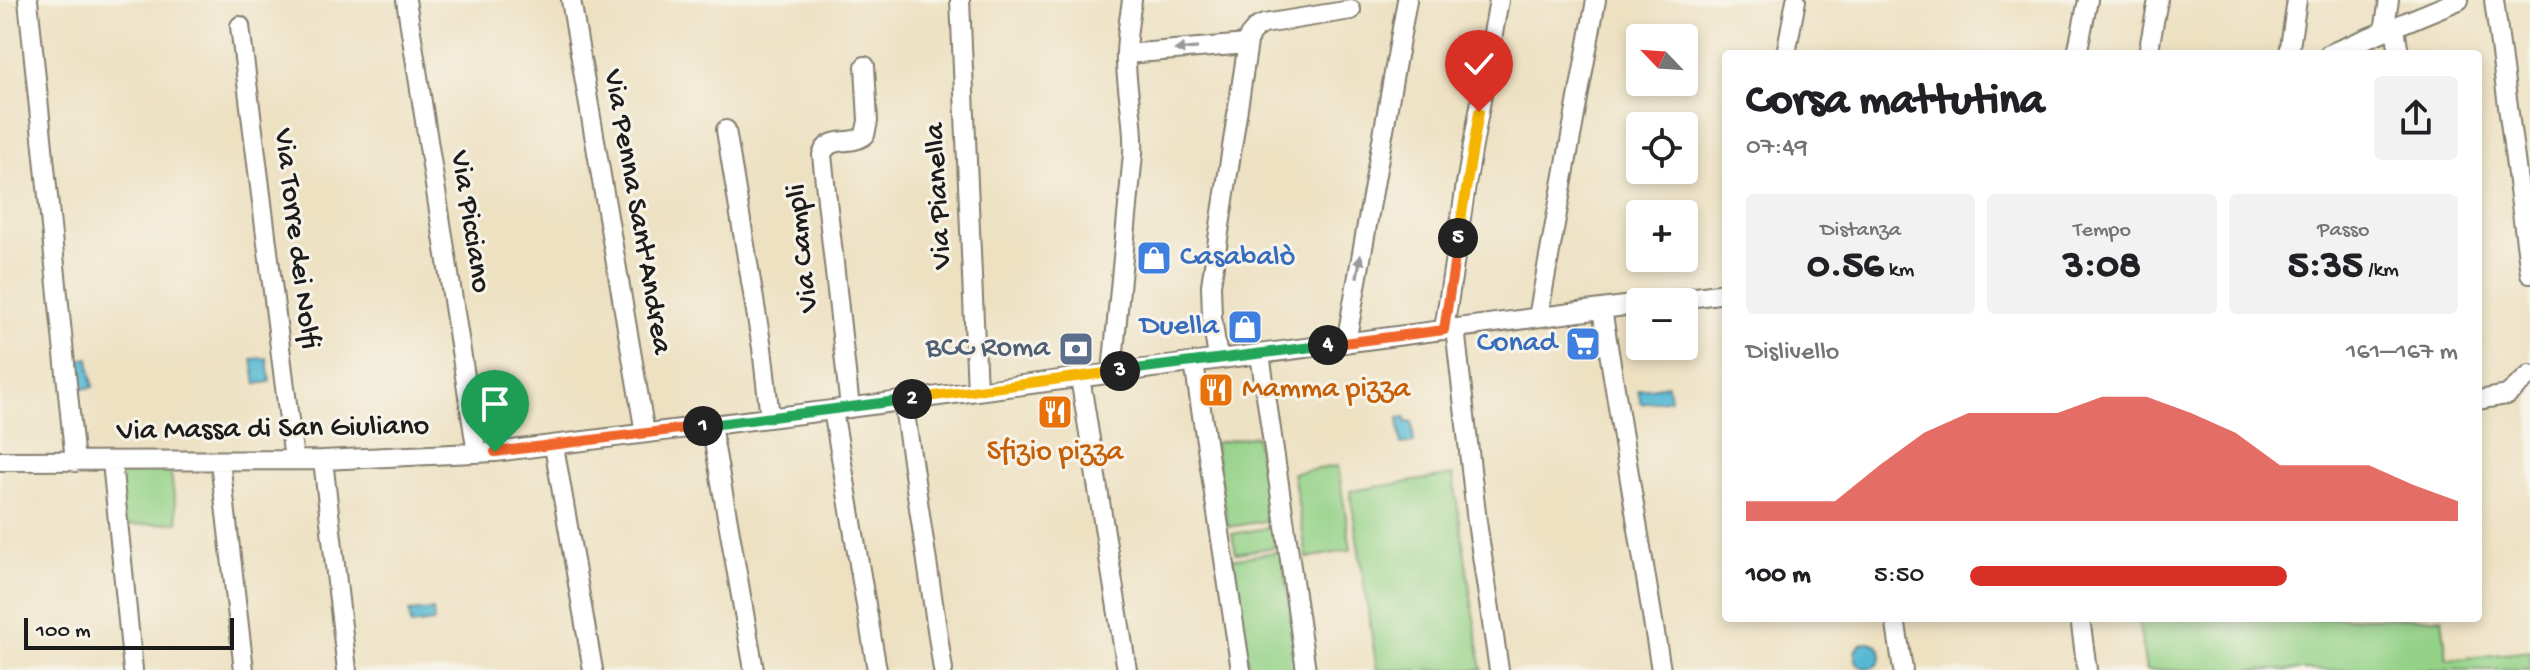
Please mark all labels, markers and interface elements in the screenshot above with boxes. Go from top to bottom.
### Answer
north arrow [1626,24,1698,96]
map controls [1626,24,1698,360]
pin [1445,30,1513,112]
icon: check [1457,42,1501,86]
one-way arrow [1173,43,1198,56]
street label: Via Penna Sant'Andrea [594,66,678,358]
button: share [2374,76,2458,160]
text: Corsa mattutina [1746,77,2044,129]
button: locate [1626,112,1698,184]
street label: Via Pianella [919,121,961,271]
street label: Via Torre dei Nolfi [264,126,326,351]
text: 07:49 [1746,133,1808,164]
street label: Via Picciano [440,147,498,296]
street label: Via Campli [780,182,828,315]
button: + [1626,200,1698,272]
pin: 5 [1438,218,1478,258]
text: Distanza [1820,218,1901,244]
text: Tempo [2073,218,2131,244]
text: Passo [2317,218,2369,244]
text: 5 [1452,225,1464,251]
shop icon: Casabalò [1135,239,1173,277]
place label: Casabalò [1180,241,1295,276]
text: 0.56 [1807,244,1884,291]
text: 3:08 [2063,244,2141,291]
text: 5:35 [2288,244,2363,291]
one-way arrow [1354,253,1366,278]
text: km [1884,258,1914,284]
text: /km [2363,258,2399,284]
button: − [1626,288,1698,360]
shop icon: Duella [1226,308,1264,346]
place label: Duella [1138,310,1220,345]
pin: 4 [1308,325,1348,365]
supermarket icon: Conad [1564,325,1602,363]
place label: Conad [1477,327,1559,362]
bank icon: BCC Roma [1057,330,1095,368]
place label: BCC Roma [925,332,1051,367]
text: 4 [1323,332,1333,358]
text: Dislivello [1746,338,1839,369]
text: 161–167 m [2346,338,2458,369]
pin: 3 [1100,351,1140,391]
text: 3 [1114,358,1126,384]
pin [461,370,529,452]
restaurant icon: Mamma pizza [1197,371,1235,409]
place label: Mamma pizza [1242,373,1412,408]
pin: 2 [892,379,932,419]
icon: arrive [473,382,517,426]
text: 2 [907,386,917,412]
restaurant icon: Sfizio pizza [1036,393,1074,431]
pin: 1 [683,406,723,446]
street label: Via Massa di San Giuliano [115,410,430,450]
text: 1 [699,413,707,439]
place label: Sfizio pizza [987,436,1125,471]
text: 100 m [1746,561,1811,592]
text: 5:50 [1874,561,1924,592]
scale bar [24,614,234,650]
text: 100 m [36,619,91,645]

